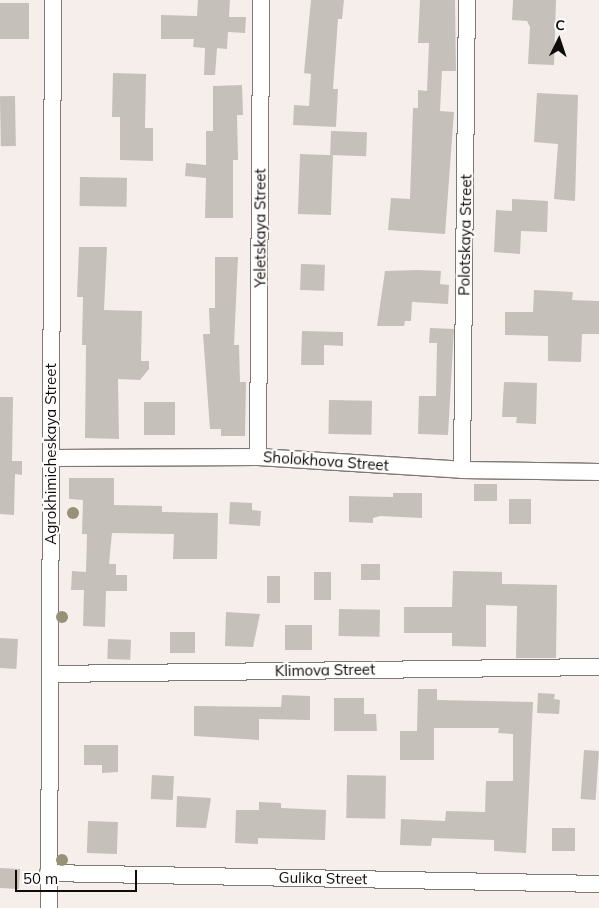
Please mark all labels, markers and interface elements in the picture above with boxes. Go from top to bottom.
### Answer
north arrow [534,15,584,65]
text: С [555,16,565,34]
street label: Yeletskaya Street [251,168,269,288]
street label: Polotskaya Street [455,174,475,296]
street label: Agrokhimicheskaya Street [42,363,60,545]
street label: Sholokhova Street [263,448,389,474]
street label: Klimova Street [275,660,375,680]
scale bar [18,860,140,892]
street label: Gulika Street [278,868,368,888]
text: 50 m [23,869,58,888]

